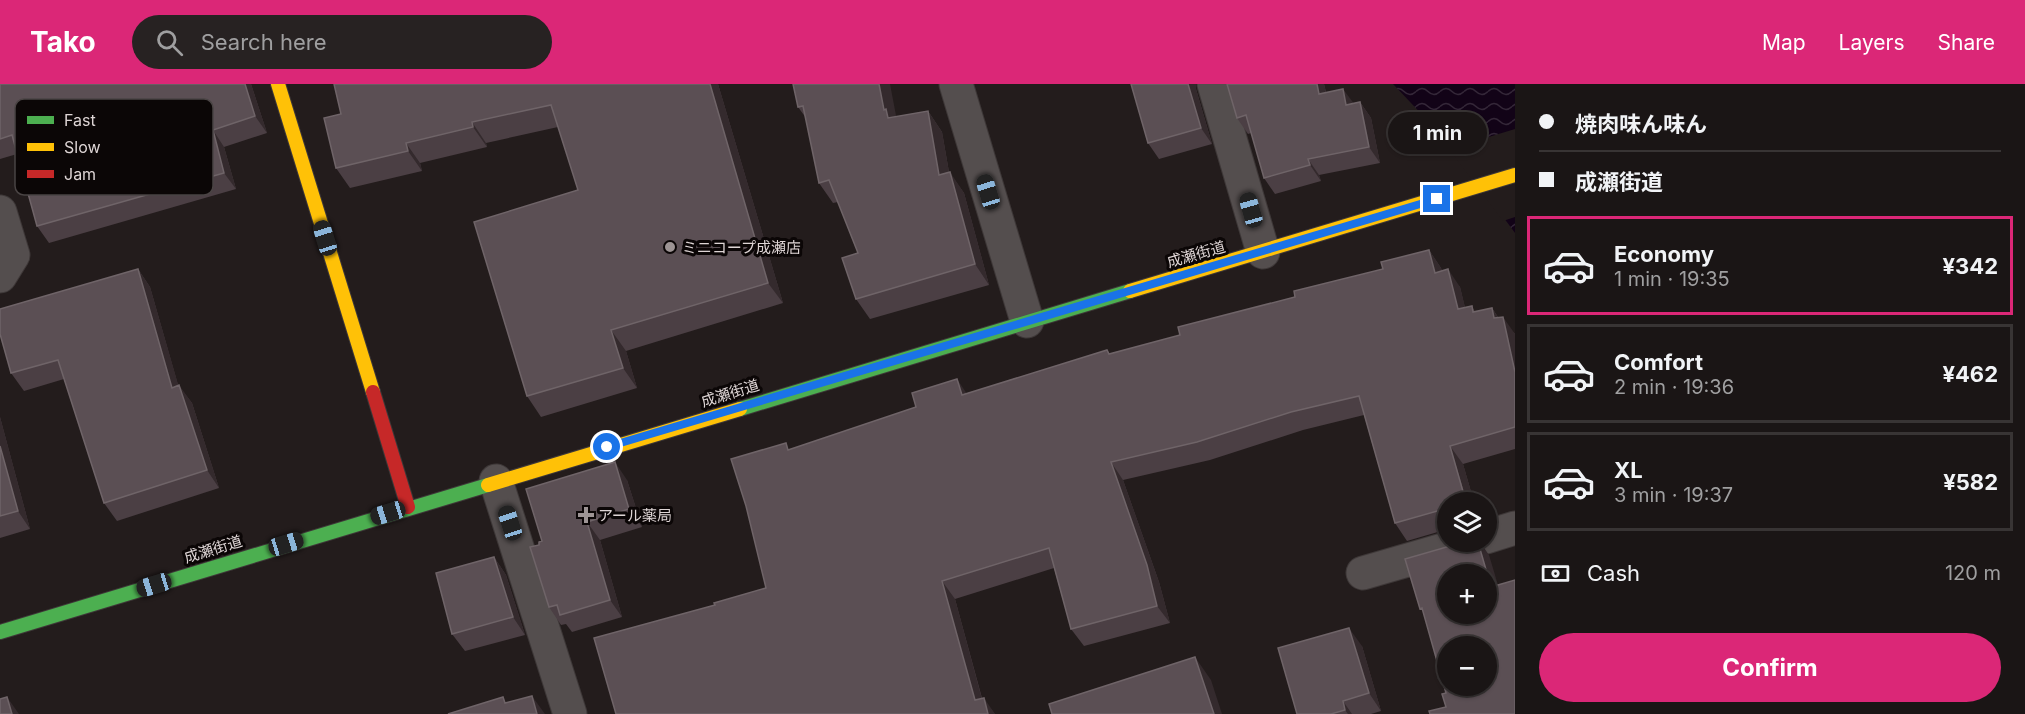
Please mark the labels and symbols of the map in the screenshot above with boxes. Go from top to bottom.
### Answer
legend [15,99,213,195]
text: Fast [64,110,96,130]
callout: 1 min [1388,112,1486,154]
text: Slow [64,137,101,157]
text: Jam [64,164,96,184]
car [974,172,1002,212]
route end [1423,185,1450,212]
car [1237,190,1265,230]
car [311,218,339,258]
street label: 成瀬街道 [1165,237,1227,271]
place label: ミニコープ成瀬店 [682,238,801,257]
marker: ミニコープ成瀬店 [663,240,677,254]
street label: 成瀬街道 [699,375,761,411]
route start [593,433,620,460]
car [368,499,408,527]
car [496,503,524,543]
place label: アール薬局 [598,506,672,525]
marker: アール薬局 [579,508,593,522]
car [266,530,306,558]
street label: 成瀬街道 [182,531,244,567]
car [134,571,174,599]

